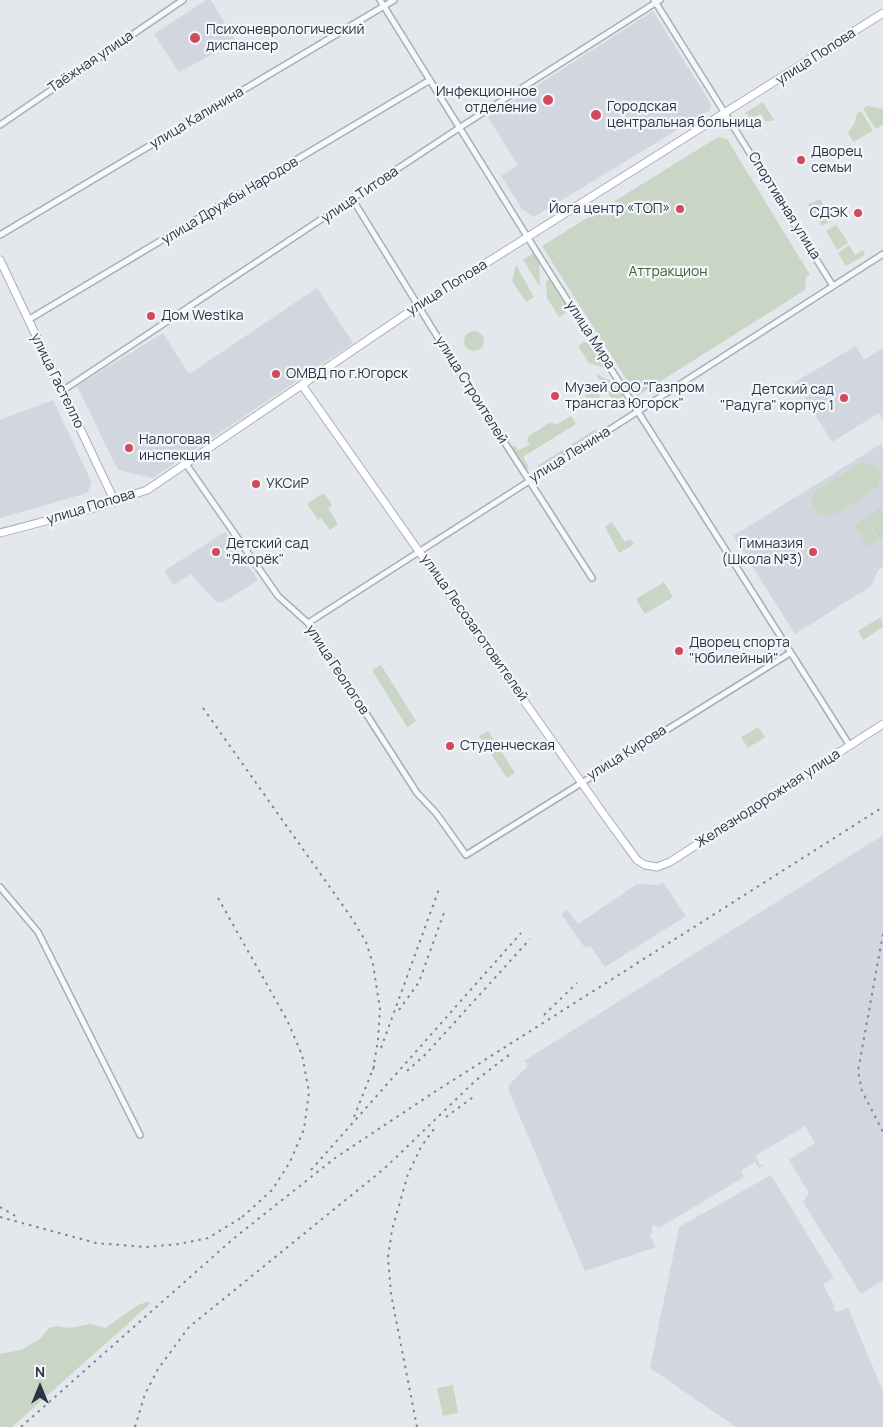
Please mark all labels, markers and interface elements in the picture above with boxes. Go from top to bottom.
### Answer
place label: Психоневрологический диспансер [206,22,365,54]
street label: улица Попова [773,25,859,89]
street label: Таёжная улица [45,27,137,97]
marker: Психоневрологический диспансер [188,31,202,45]
street label: улица Калинина [147,83,247,153]
place label: Инфекционное отделение [436,84,537,116]
marker: Инфекционное отделение [541,93,555,107]
place label: Городская центральная больница [607,99,762,132]
marker: Городская центральная больница [589,108,603,122]
place label: Дворец семьи [811,144,862,176]
street label: Спортивная улица [744,149,824,263]
street label: улица Дружбы Народов [159,154,301,248]
marker: Дворец семьи [795,154,807,166]
street label: улица Титова [318,163,402,227]
place label: Йога центр «ТОП» [549,201,670,217]
marker: Йога центр «ТОП» [674,203,686,215]
place label: СДЭК [810,205,848,221]
marker: СДЭК [852,207,864,219]
street label: улица Попова [404,257,490,319]
park label: Аттракцион [628,264,708,280]
street label: улица Мира [562,298,618,372]
place label: Дом Westika [161,308,243,324]
marker: Дом Westika [145,310,157,322]
street label: улица Гастелло [27,331,87,431]
street label: улица Строителей [431,333,511,447]
place label: ОМВД по г.Югорск [286,366,408,382]
marker: ОМВД по г.Югорск [270,368,282,380]
place label: Музей ООО "Газпром трансгаз Югорск" [565,380,704,412]
place label: Детский сад "Радуга" корпус 1 [720,382,834,414]
marker: Музей ООО "Газпром трансгаз Югорск" [549,390,561,402]
marker: Детский сад "Радуга" корпус 1 [838,392,850,404]
street label: улица Ленина [526,423,614,487]
place label: Налоговая инспекция [139,432,210,464]
marker: Налоговая инспекция [123,442,135,454]
place label: УКСиР [266,476,309,492]
marker: УКСиР [250,478,262,490]
street label: улица Попова [45,486,137,528]
place label: Детский сад "Якорёк" [226,536,309,568]
place label: Гимназия (Школа №3) [721,536,803,568]
marker: Детский сад "Якорёк" [210,546,222,558]
marker: Гимназия (Школа №3) [807,546,819,558]
street label: улица Лесозаготовителей [417,551,531,705]
street label: улица Геологов [302,622,372,718]
place label: Дворец спорта "Юбилейный" [689,635,790,668]
marker: Дворец спорта "Юбилейный" [673,645,685,657]
street label: улица Кирова [584,722,670,784]
place label: Студенческая [460,738,555,754]
marker: Студенческая [444,740,456,752]
street label: Железнодорожная улица [693,746,843,852]
north arrow [15,1362,65,1412]
text: N [35,1362,45,1381]

